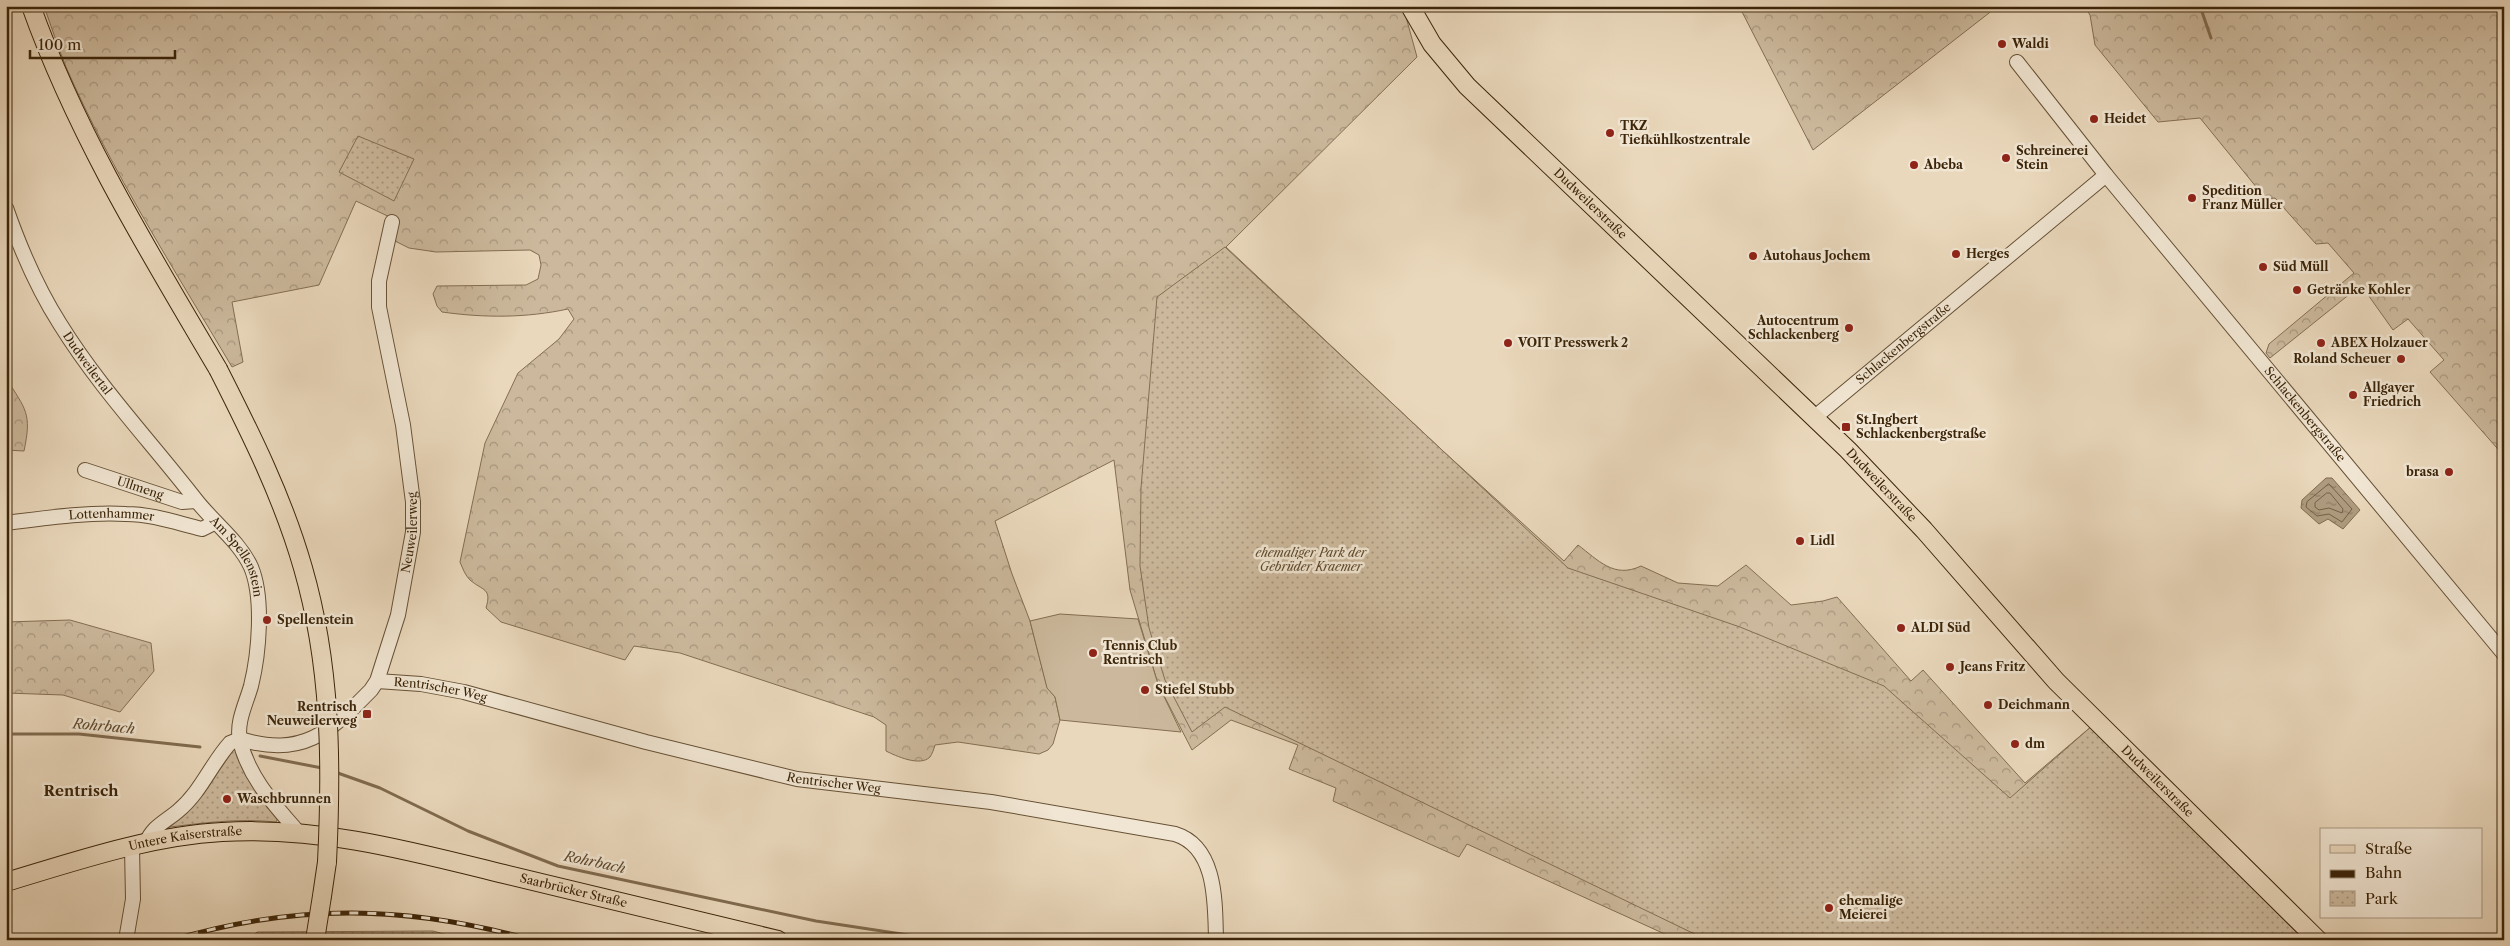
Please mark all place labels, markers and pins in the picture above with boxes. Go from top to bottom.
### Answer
place label: Waldi [2011,36,2049,51]
marker: Waldi [1996,38,2008,50]
place label: Heidet [2104,111,2146,126]
marker: Heidet [2088,113,2100,125]
place label: TKZ Tiefkühlkostzentrale [1620,118,1750,147]
marker: TKZ Tiefkühlkostzentrale [1604,127,1616,139]
place label: Schreinerei Stein [2016,143,2089,172]
marker: Schreinerei Stein [2000,152,2012,164]
place label: Abeba [1923,157,1964,172]
marker: Abeba [1908,159,1920,171]
place label: Spedition Franz Müller [2202,183,2283,212]
marker: Spedition Franz Müller [2186,192,2198,204]
place label: Herges [1966,246,2010,261]
place label: Autohaus Jochem [1762,248,1870,263]
marker: Herges [1950,248,1962,260]
marker: Autohaus Jochem [1747,250,1759,262]
place label: Süd Müll [2273,259,2329,274]
marker: Süd Müll [2257,261,2269,273]
place label: Getränke Kohler [2307,282,2410,297]
marker: Getränke Kohler [2291,284,2303,296]
place label: Autocentrum Schlackenberg [1748,313,1840,342]
marker: Autocentrum Schlackenberg [1843,322,1855,334]
place label: VOIT Presswerk 2 [1517,335,1628,350]
place label: ABEX Holzauer [2330,335,2428,350]
marker: VOIT Presswerk 2 [1502,337,1514,349]
marker: ABEX Holzauer [2315,337,2327,349]
place label: Roland Scheuer [2293,351,2391,366]
marker: Roland Scheuer [2395,353,2407,365]
place label: Allgayer Friedrich [2362,380,2422,409]
marker: Allgayer Friedrich [2347,389,2359,401]
place label: St.Ingbert Schlackenbergstraße [1856,412,1986,441]
marker: St.Ingbert Schlackenbergstraße [1840,421,1852,433]
place label: brasa [2405,464,2440,479]
marker: brasa [2443,466,2455,478]
place label: Lidl [1810,533,1835,548]
marker: Lidl [1794,535,1806,547]
place label: Spellenstein [277,612,354,627]
marker: Spellenstein [261,614,273,626]
place label: ALDI Süd [1910,620,1971,635]
marker: ALDI Süd [1895,622,1907,634]
place label: Tennis Club Rentrisch [1103,638,1177,667]
marker: Tennis Club Rentrisch [1087,647,1099,659]
place label: Jeans Fritz [1958,659,2026,674]
marker: Jeans Fritz [1944,661,1956,673]
place label: Stiefel Stubb [1155,682,1234,697]
marker: Stiefel Stubb [1139,684,1151,696]
place label: Deichmann [1998,697,2071,712]
place label: Rentrisch Neuweilerweg [267,699,358,728]
marker: Deichmann [1982,699,1994,711]
marker: Rentrisch Neuweilerweg [361,708,373,720]
place label: dm [2025,736,2045,751]
marker: dm [2009,738,2021,750]
place label: Waschbrunnen [236,791,332,806]
marker: Waschbrunnen [221,793,233,805]
place label: ehemalige Meierei [1839,893,1903,922]
marker: ehemalige Meierei [1823,902,1835,914]

